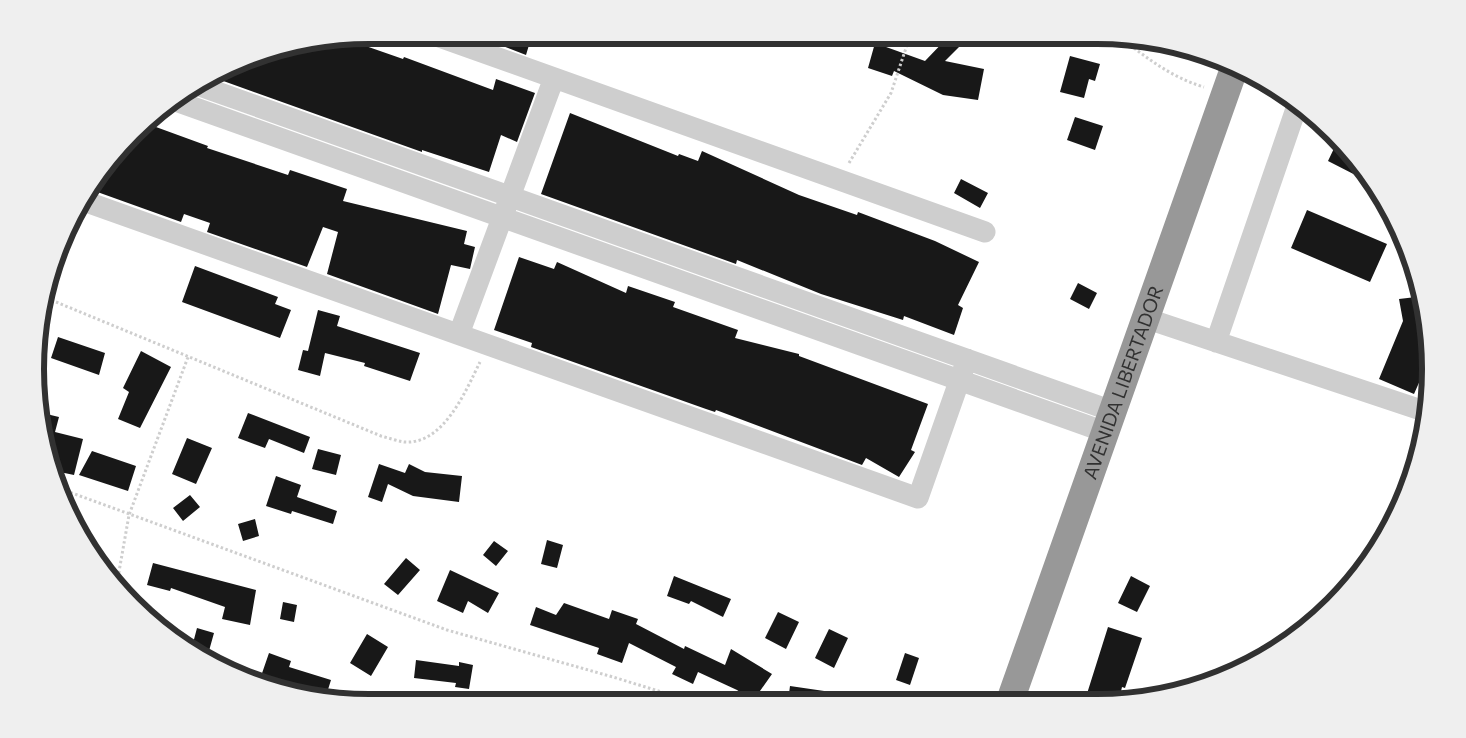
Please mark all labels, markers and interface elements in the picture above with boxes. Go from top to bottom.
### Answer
street label: AVENIDA LIBERTADOR [1078,282,1167,482]

